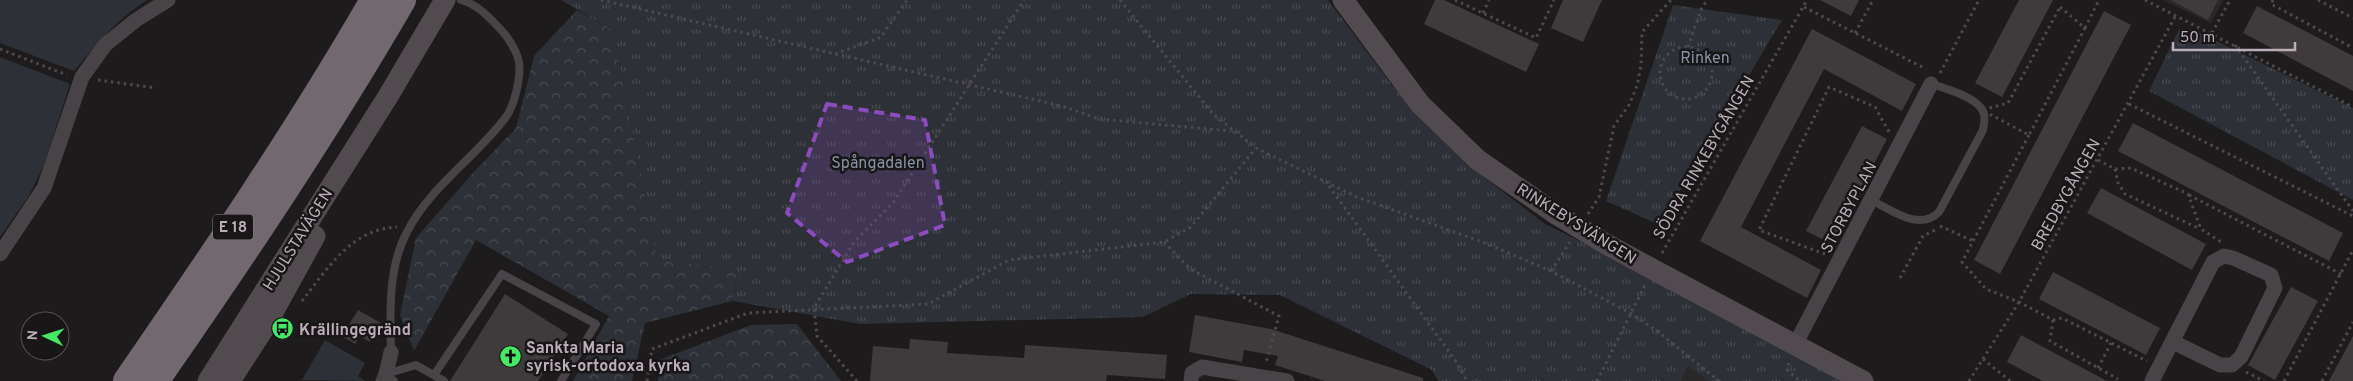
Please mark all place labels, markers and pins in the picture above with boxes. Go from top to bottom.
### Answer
bus stop icon: Krällingegränd [271,317,295,341]
place label: Krällingegränd [299,321,411,341]
place label: Sankta Maria syrisk-ortodoxa kyrka [526,339,690,377]
church icon: Sankta Maria syrisk-ortodoxa kyrka [498,344,522,368]

